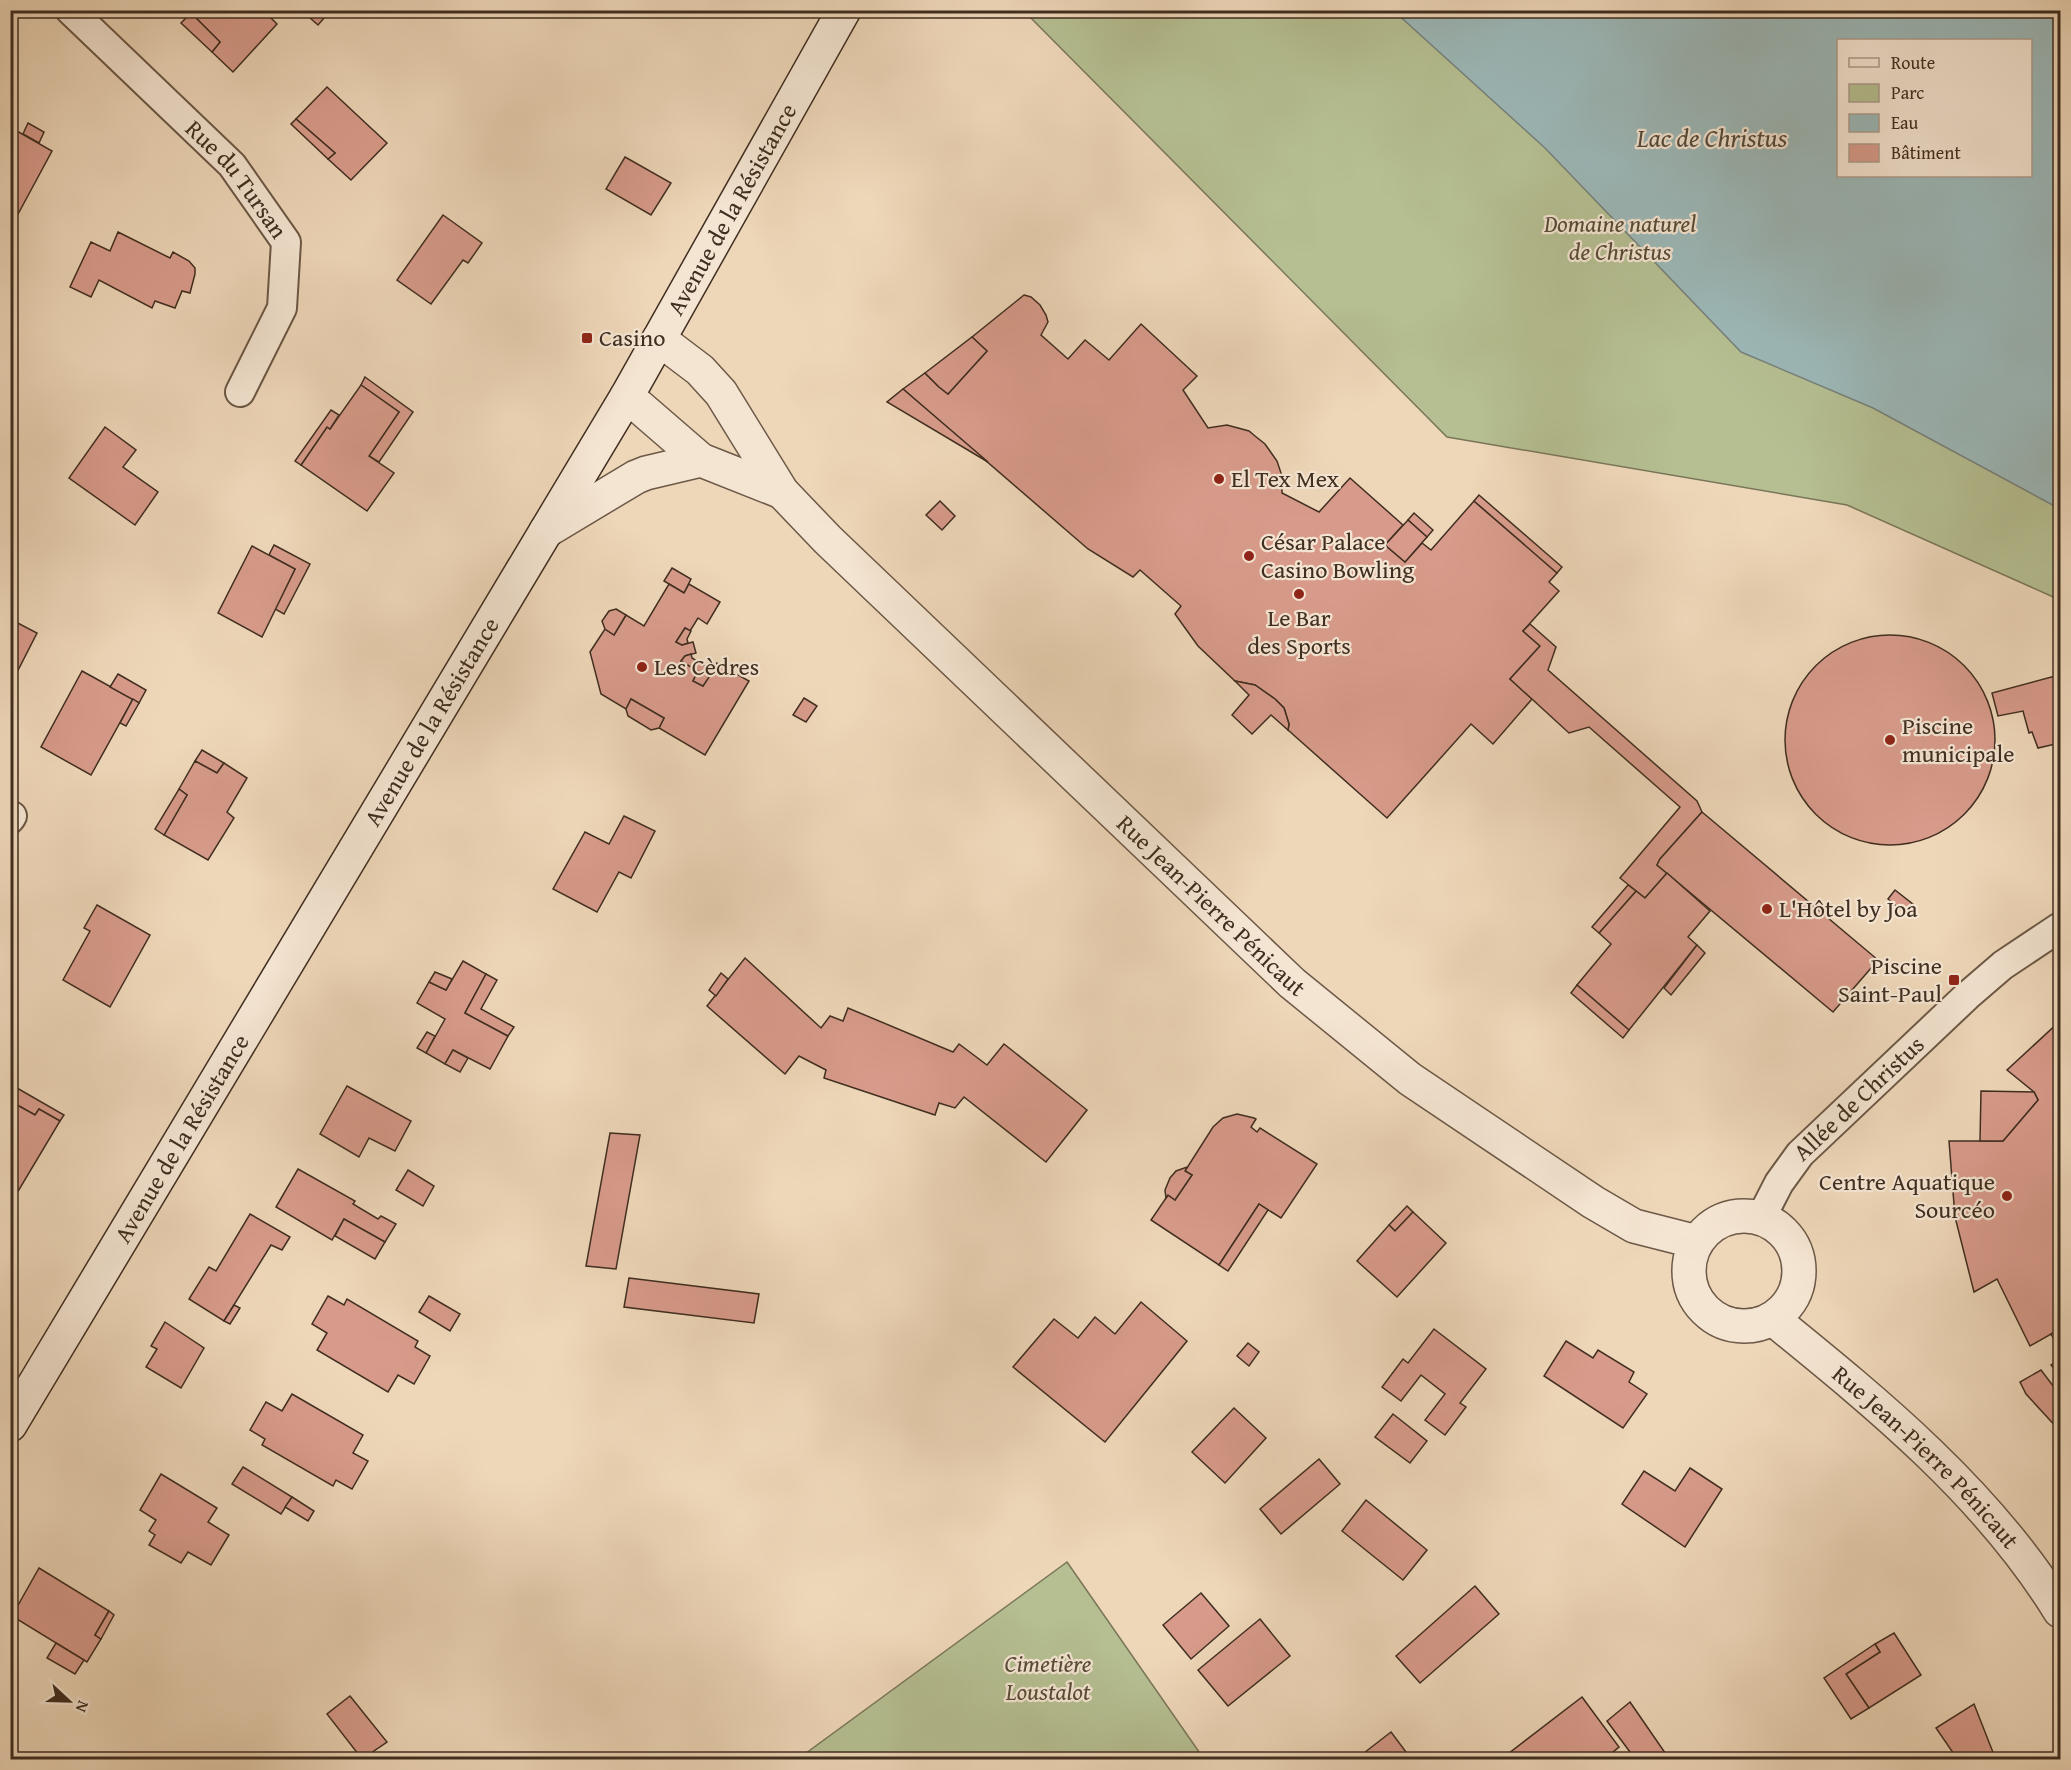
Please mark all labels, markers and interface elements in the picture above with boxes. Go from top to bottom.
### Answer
legend [1837,39,2032,177]
text: Route [1891,49,1935,76]
text: Parc [1891,79,1924,106]
street label: Avenue de la Résistance [658,97,805,321]
text: Eau [1891,109,1919,136]
street label: Rue du Tursan [178,111,297,246]
water label: Lac de Christus [1636,118,1788,157]
text: Bâtiment [1891,139,1961,166]
park label: Domaine naturel de Christus [1543,206,1696,269]
place label: Casino [599,320,665,355]
marker: Casino [580,331,594,345]
place label: El Tex Mex [1231,461,1340,496]
marker: El Tex Mex [1212,472,1226,486]
place label: César Palace Casino Bowling [1261,524,1414,587]
marker: César Palace Casino Bowling [1242,549,1256,563]
marker: Le Bar des Sports [1292,587,1306,601]
place label: Le Bar des Sports [1247,600,1351,663]
street label: Avenue de la Résistance [355,610,507,833]
place label: Les Cèdres [654,649,759,684]
marker: Les Cèdres [635,660,649,674]
place label: Piscine municipale [1902,708,2014,771]
marker: Piscine municipale [1883,733,1897,747]
street label: Rue Jean-Pierre Pénicaut [1109,806,1314,1005]
place label: L'Hôtel by Joa [1779,891,1918,926]
marker: L'Hôtel by Joa [1760,902,1774,916]
place label: Piscine Saint-Paul [1838,948,1942,1011]
marker: Piscine Saint-Paul [1947,973,1961,987]
street label: Avenue de la Résistance [105,1027,258,1249]
street label: Allée de Christus [1785,1027,1932,1169]
place label: Centre Aquatique Sourcéo [1819,1164,1995,1227]
marker: Centre Aquatique Sourcéo [2000,1189,2014,1203]
street label: Rue Jean-Pierre Pénicaut [1825,1356,2028,1556]
park label: Cimetière Loustalot [1005,1646,1092,1709]
north arrow [39,1671,99,1731]
text: N [70,1697,96,1716]

